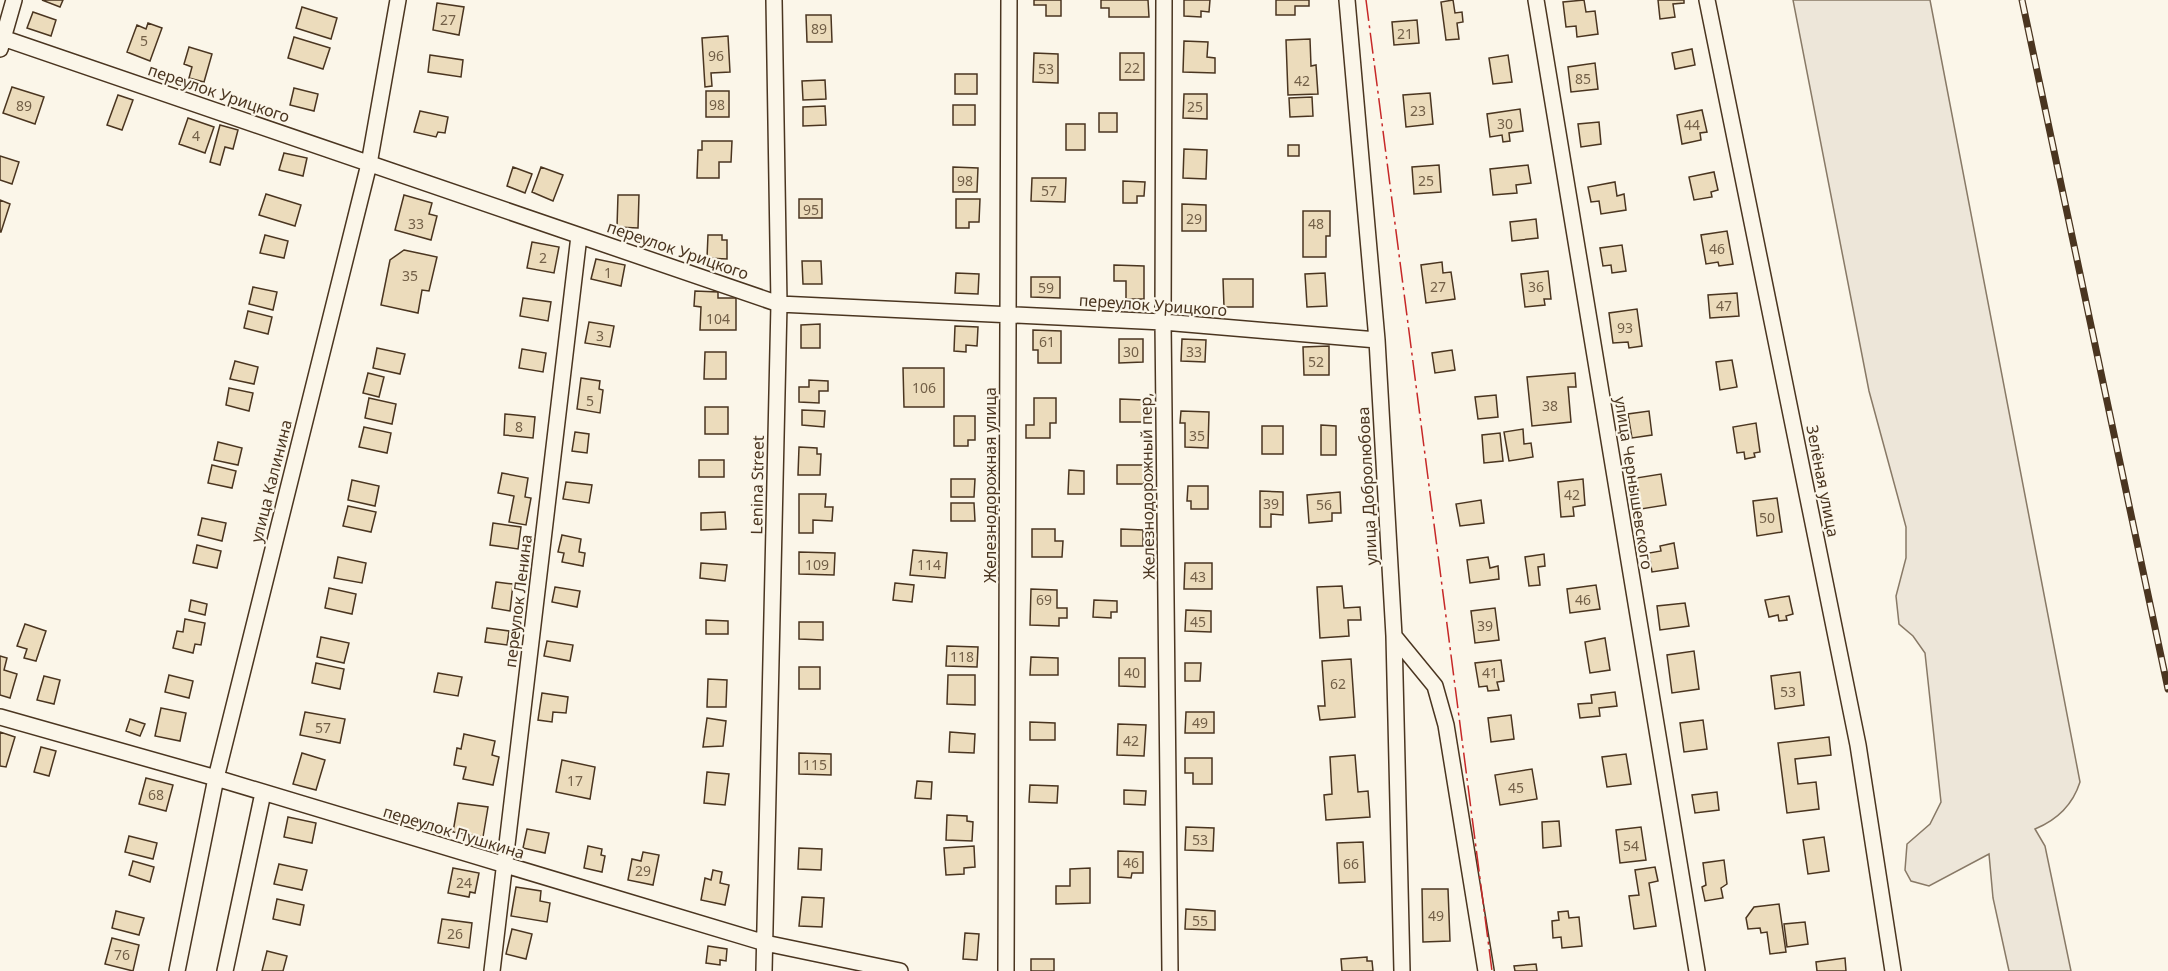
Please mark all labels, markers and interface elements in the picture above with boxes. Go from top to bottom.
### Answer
house number: 27 [440,10,456,29]
house number: 89 [811,19,827,38]
house number: 21 [1397,24,1413,43]
house number: 5 [140,31,148,50]
house number: 96 [708,46,724,65]
street label: переулок Урицкого [145,58,293,128]
house number: 22 [1124,58,1140,77]
house number: 53 [1038,59,1054,78]
house number: 85 [1575,69,1591,88]
house number: 42 [1294,71,1310,90]
house number: 98 [709,95,725,114]
house number: 89 [16,96,32,115]
house number: 25 [1187,97,1203,116]
house number: 23 [1410,101,1426,120]
house number: 30 [1497,114,1513,133]
house number: 44 [1684,115,1700,134]
house number: 4 [192,126,200,145]
house number: 98 [957,171,973,190]
house number: 25 [1418,171,1434,190]
house number: 57 [1041,181,1057,200]
house number: 95 [803,200,819,219]
house number: 29 [1186,209,1202,228]
house number: 33 [408,214,424,233]
house number: 48 [1308,214,1324,233]
street label: переулок Урицкого [604,215,752,285]
house number: 46 [1709,239,1725,258]
house number: 2 [539,248,547,267]
house number: 1 [604,263,612,282]
house number: 35 [402,266,418,285]
house number: 27 [1430,277,1446,296]
house number: 36 [1528,277,1544,296]
house number: 59 [1038,278,1054,297]
street label: переулок Урицкого [1078,289,1228,321]
house number: 47 [1716,296,1732,315]
house number: 104 [706,309,730,328]
house number: 93 [1617,318,1633,337]
house number: 3 [596,326,604,345]
house number: 61 [1039,332,1055,351]
house number: 30 [1123,342,1139,361]
house number: 33 [1186,342,1202,361]
house number: 52 [1308,352,1324,371]
house number: 106 [912,378,936,397]
street label: Железнодорожная улица [979,387,1001,583]
house number: 5 [586,391,594,410]
street label: Железнодорожный пер, [1134,392,1160,580]
street label: улица Чернышевского [1609,395,1659,571]
house number: 38 [1542,396,1558,415]
street label: улица Добролюбова [1352,406,1382,566]
street label: улица Калинина [245,417,297,545]
house number: 8 [515,417,523,436]
street label: Зелёная улица [1801,423,1845,539]
house number: 35 [1189,426,1205,445]
street label: Lenina Street [745,435,769,535]
house number: 42 [1564,485,1580,504]
house number: 39 [1263,494,1279,513]
house number: 56 [1316,495,1332,514]
house number: 50 [1759,508,1775,527]
street label: переулок Ленина [499,533,537,669]
house number: 109 [805,555,829,574]
house number: 114 [917,555,941,574]
house number: 43 [1190,567,1206,586]
house number: 69 [1036,590,1052,609]
house number: 46 [1575,590,1591,609]
house number: 45 [1190,612,1206,631]
house number: 39 [1477,616,1493,635]
house number: 118 [950,647,974,666]
house number: 40 [1124,663,1140,682]
house number: 41 [1482,663,1498,682]
house number: 62 [1330,674,1346,693]
house number: 53 [1780,682,1796,701]
house number: 49 [1192,713,1208,732]
house number: 57 [315,718,331,737]
house number: 42 [1123,731,1139,750]
house number: 115 [803,755,827,774]
house number: 17 [567,771,583,790]
house number: 45 [1508,778,1524,797]
house number: 68 [148,785,164,804]
street label: переулок Пушкина [381,800,527,864]
house number: 53 [1192,830,1208,849]
house number: 54 [1623,836,1639,855]
house number: 46 [1123,853,1139,872]
house number: 66 [1343,854,1359,873]
house number: 29 [635,861,651,880]
house number: 24 [456,873,472,892]
house number: 49 [1428,906,1444,925]
house number: 55 [1192,911,1208,930]
house number: 26 [447,924,463,943]
house number: 76 [114,945,130,964]

